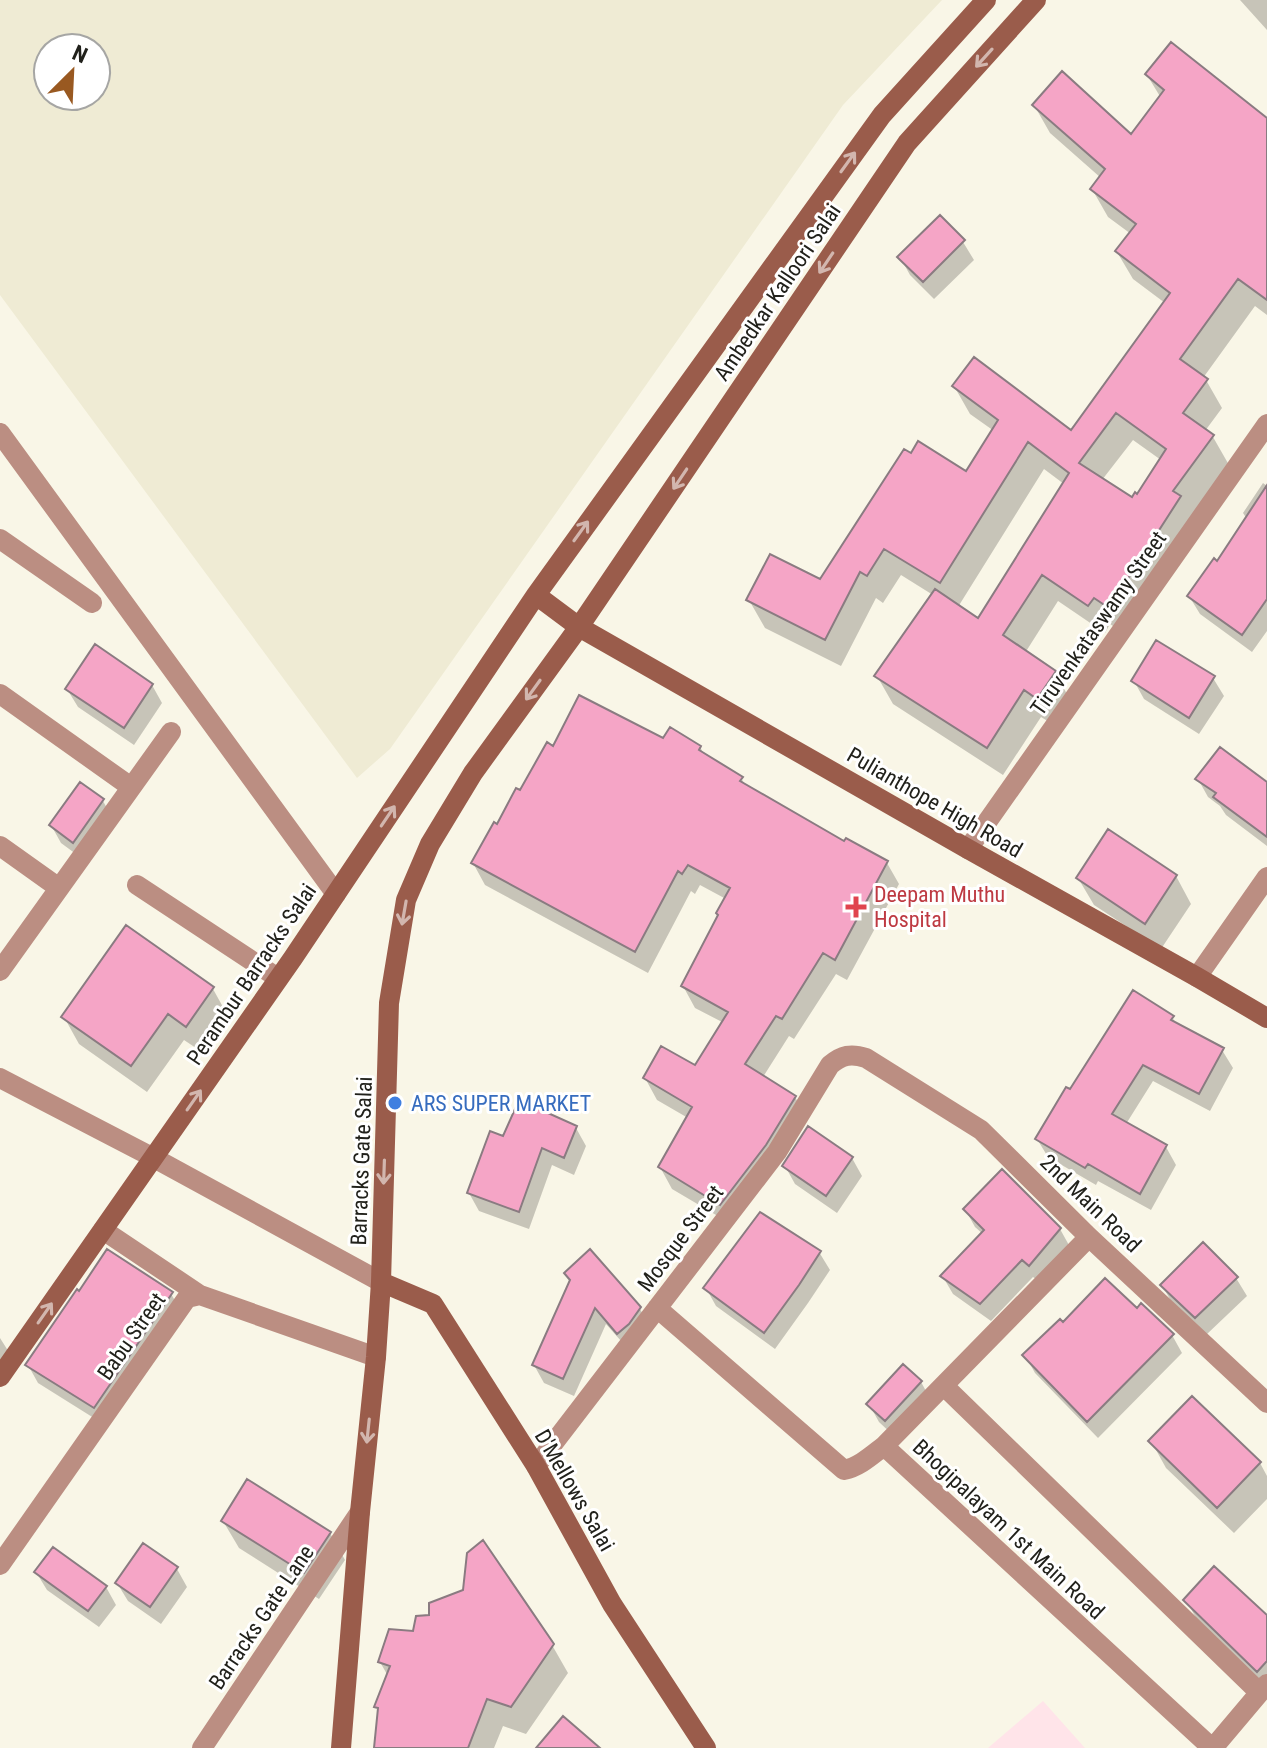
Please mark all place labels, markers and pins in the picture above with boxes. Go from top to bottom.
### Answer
place label: Deepam Muthu Hospital [874,882,1005,932]
marker: Deepam Muthu Hospital [845,896,867,918]
place label: ARS SUPER MARKET [411,1091,591,1116]
marker: ARS SUPER MARKET [386,1094,404,1112]

